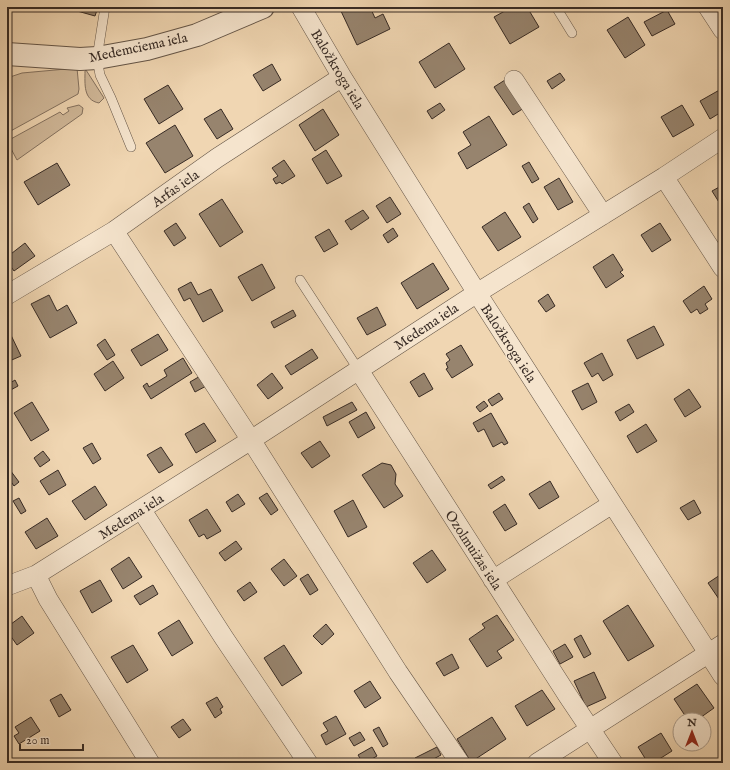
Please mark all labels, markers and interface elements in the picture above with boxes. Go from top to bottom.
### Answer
street label: Baložkroga iela [306,26,369,114]
street label: Medemciema iela [87,29,190,67]
street label: Arfas iela [148,166,204,212]
street label: Medema iela [391,299,463,354]
street label: Baložkroga iela [476,301,541,387]
street label: Medema iela [96,489,168,544]
street label: Ozolmuižas iela [441,507,506,595]
north arrow [672,712,712,752]
text: N [686,716,697,730]
scale bar [20,726,83,752]
text: 20 m [26,733,49,748]

